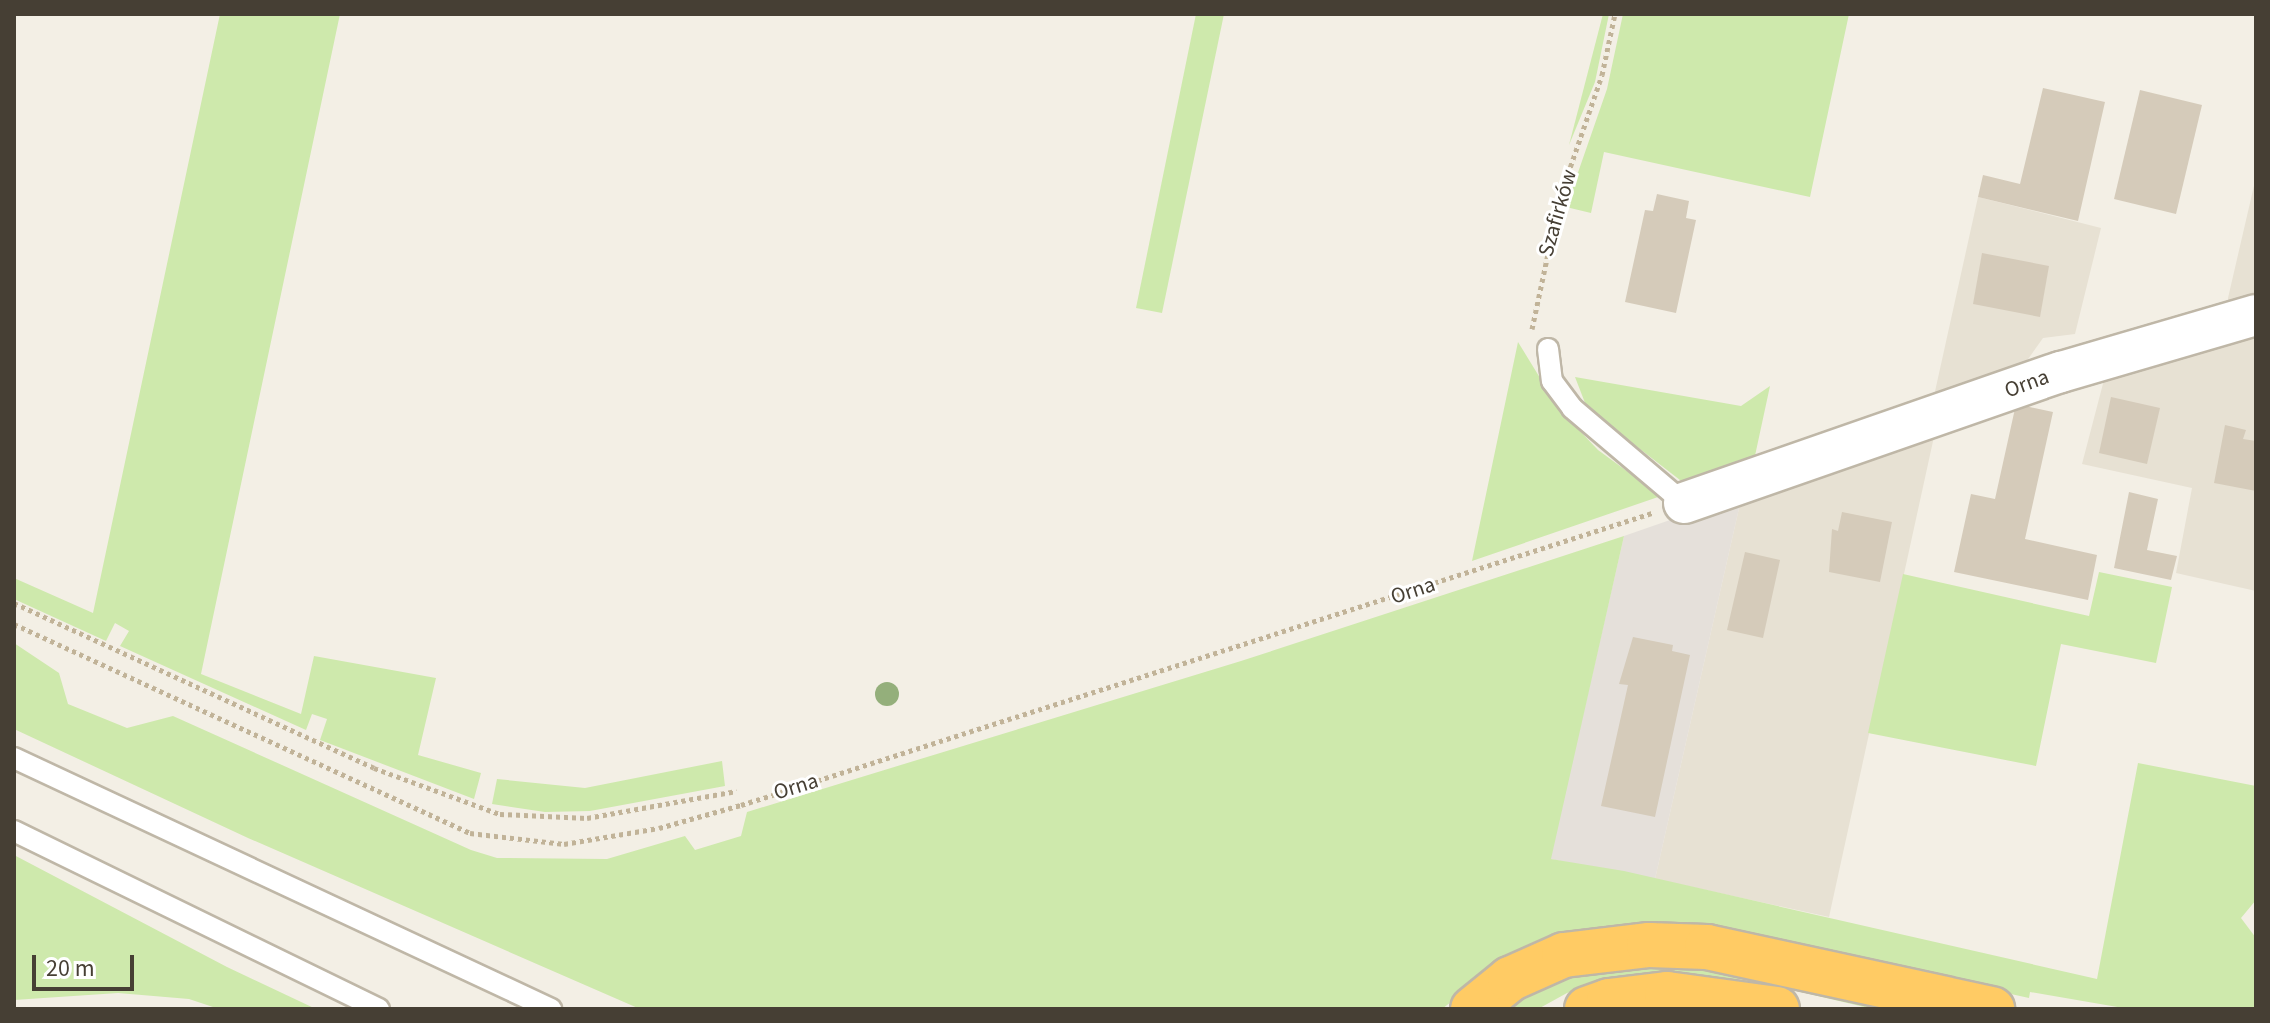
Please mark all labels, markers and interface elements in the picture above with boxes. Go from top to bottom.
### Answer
street label: Szafirków [1533,166,1583,260]
street label: Orna [2001,364,2053,404]
street label: Orna [1387,571,1439,611]
street label: Orna [770,768,822,806]
scale bar [36,939,138,989]
text: 20 m [46,951,95,986]

